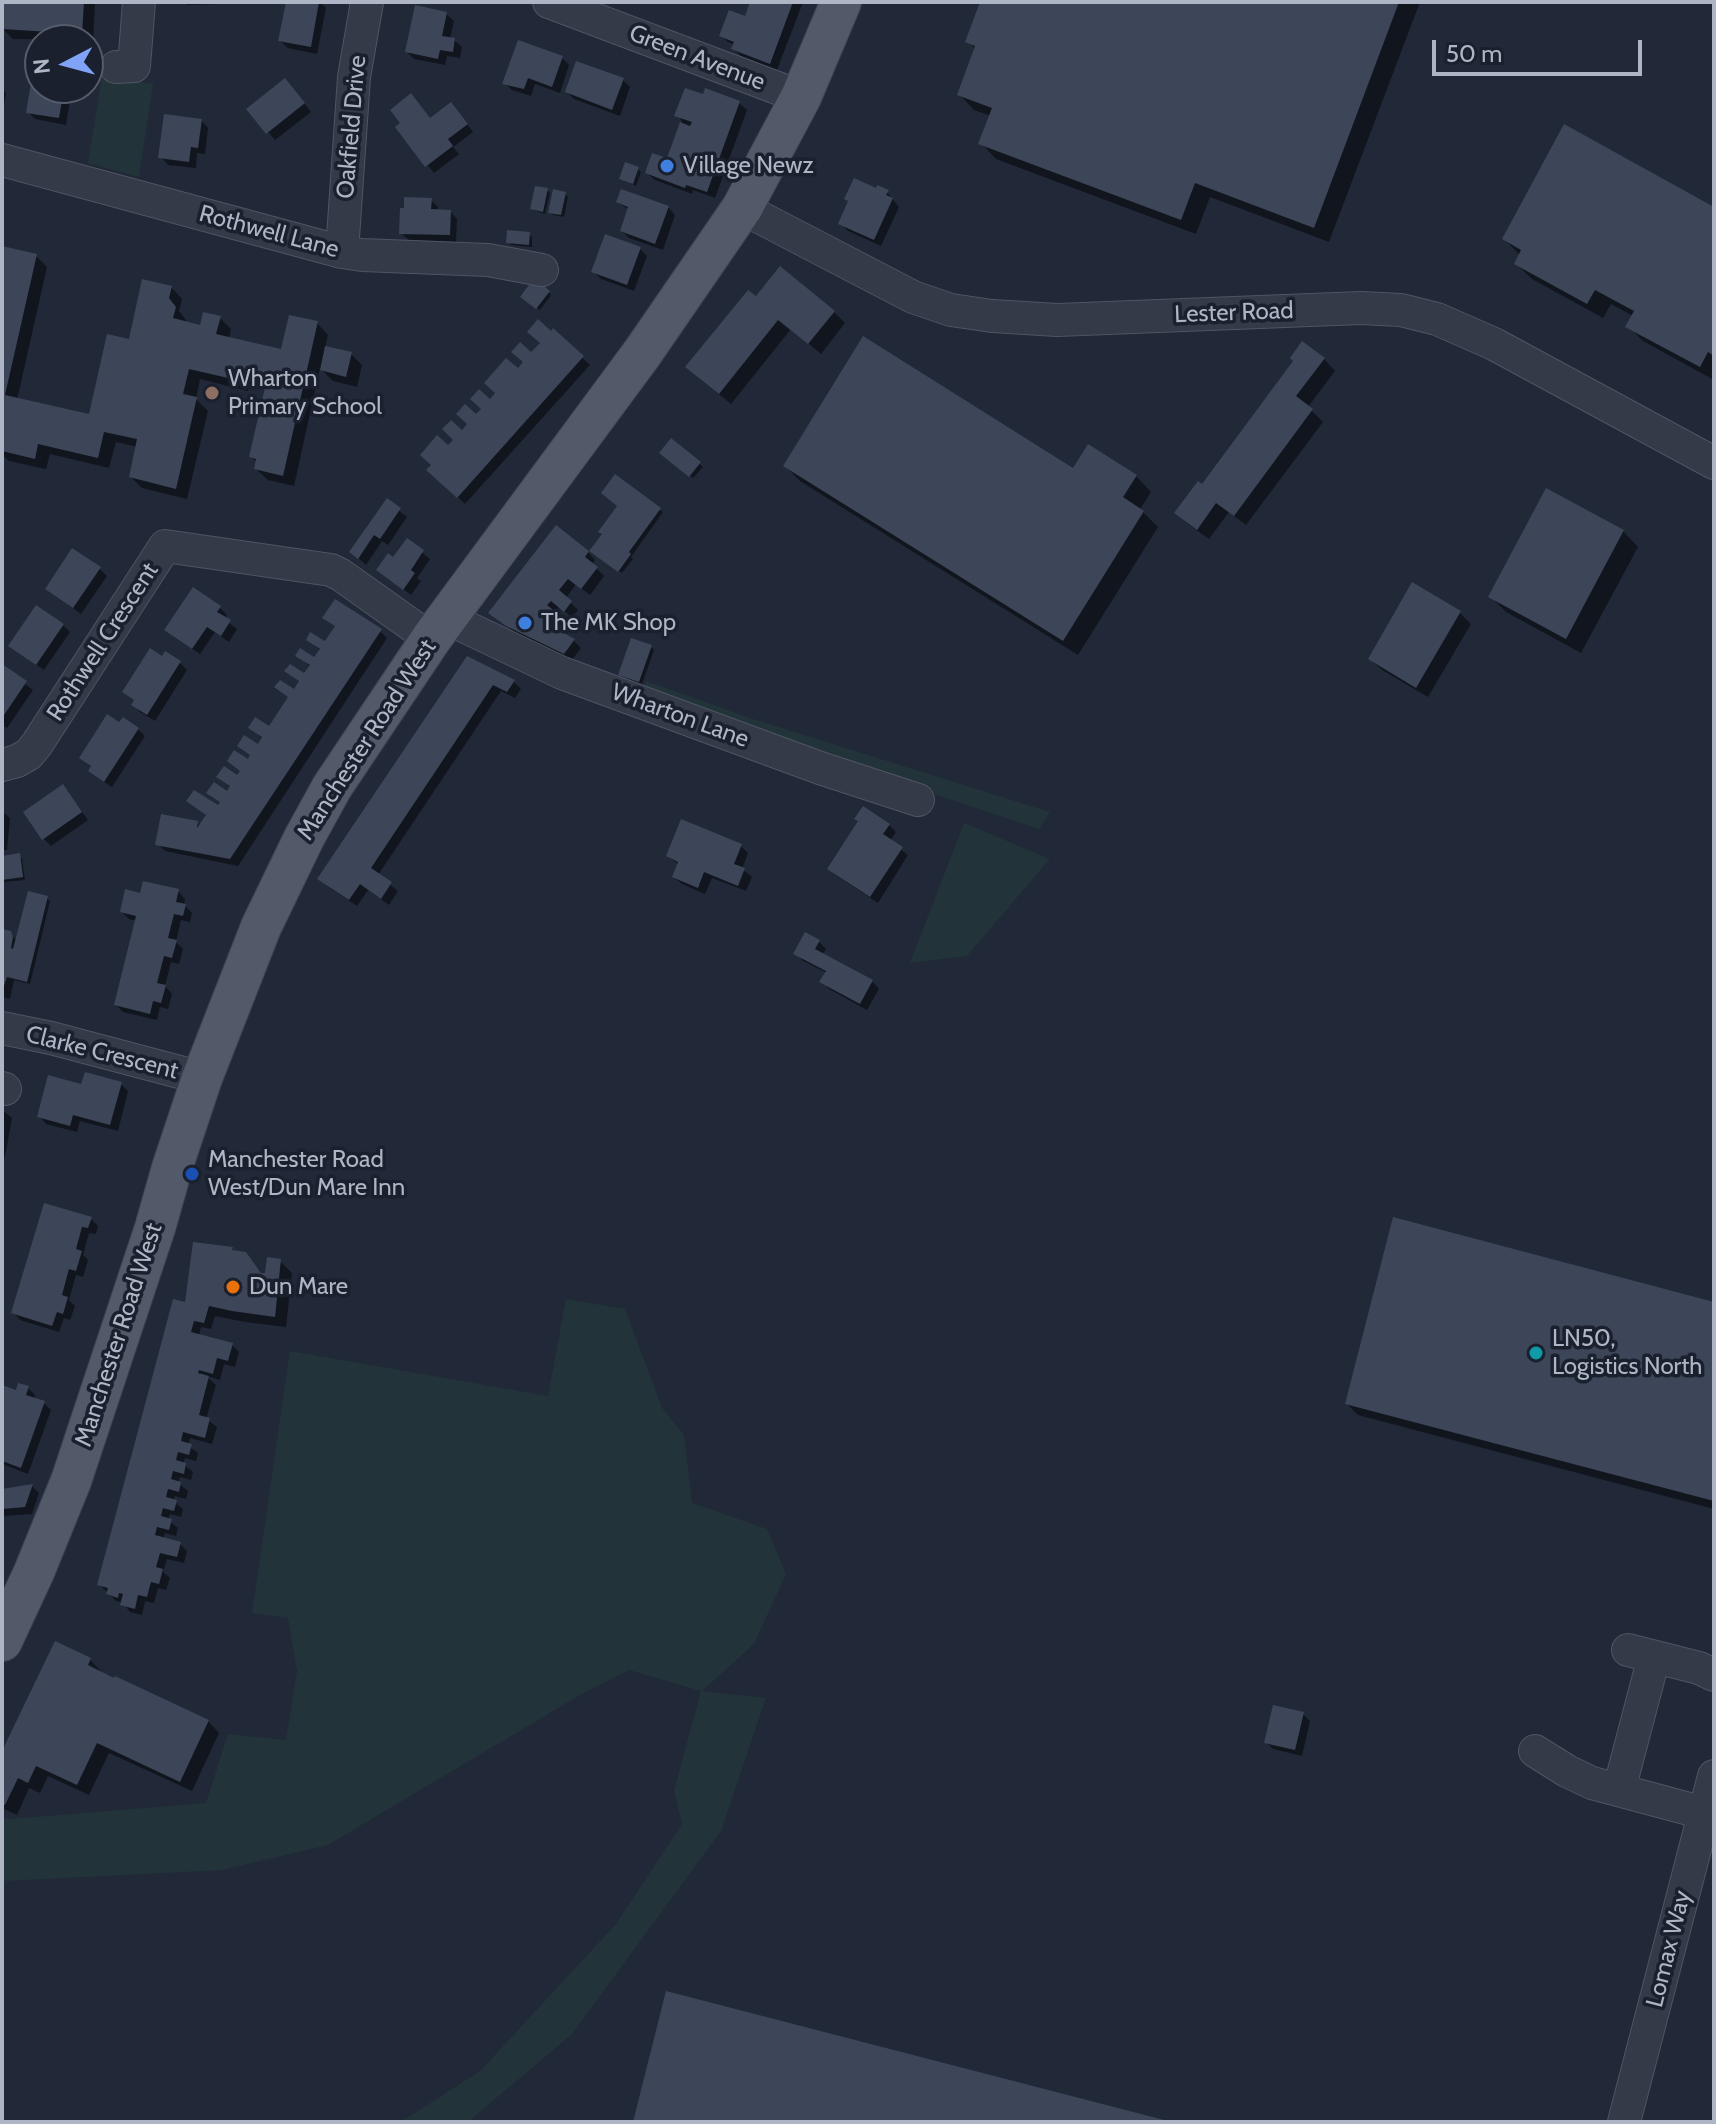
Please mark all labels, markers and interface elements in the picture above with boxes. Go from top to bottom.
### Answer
street label: Green Avenue [625,19,769,97]
north arrow [24,24,104,104]
scale bar [1436,24,1646,74]
text: 50 m [1446,39,1502,68]
street label: Oakfield Drive [331,54,373,200]
text: N [27,57,56,76]
place label: Village Newz [683,152,814,180]
marker: Village Newz [658,157,676,175]
street label: Rothwell Lane [196,200,342,264]
street label: Lester Road [1174,297,1294,329]
place label: Wharton Primary School [228,365,382,421]
marker: Wharton Primary School [203,384,221,402]
street label: Rothwell Crescent [41,558,165,726]
place label: The MK Shop [541,609,676,637]
marker: The MK Shop [516,614,534,632]
street label: Manchester Road West [291,634,443,846]
street label: Wharton Lane [607,678,753,754]
street label: Clarke Crescent [23,1020,181,1086]
place label: Manchester Road West/Dun Mare Inn [208,1146,405,1202]
marker: Manchester Road West/Dun Mare Inn [183,1165,201,1183]
street label: Manchester Road West [69,1220,169,1450]
place label: Dun Mare [249,1273,348,1301]
marker: Dun Mare [224,1278,242,1296]
place label: LN50, Logistics North [1552,1325,1702,1381]
marker: LN50, Logistics North [1527,1344,1545,1362]
street label: Lomax Way [1641,1888,1697,2010]

